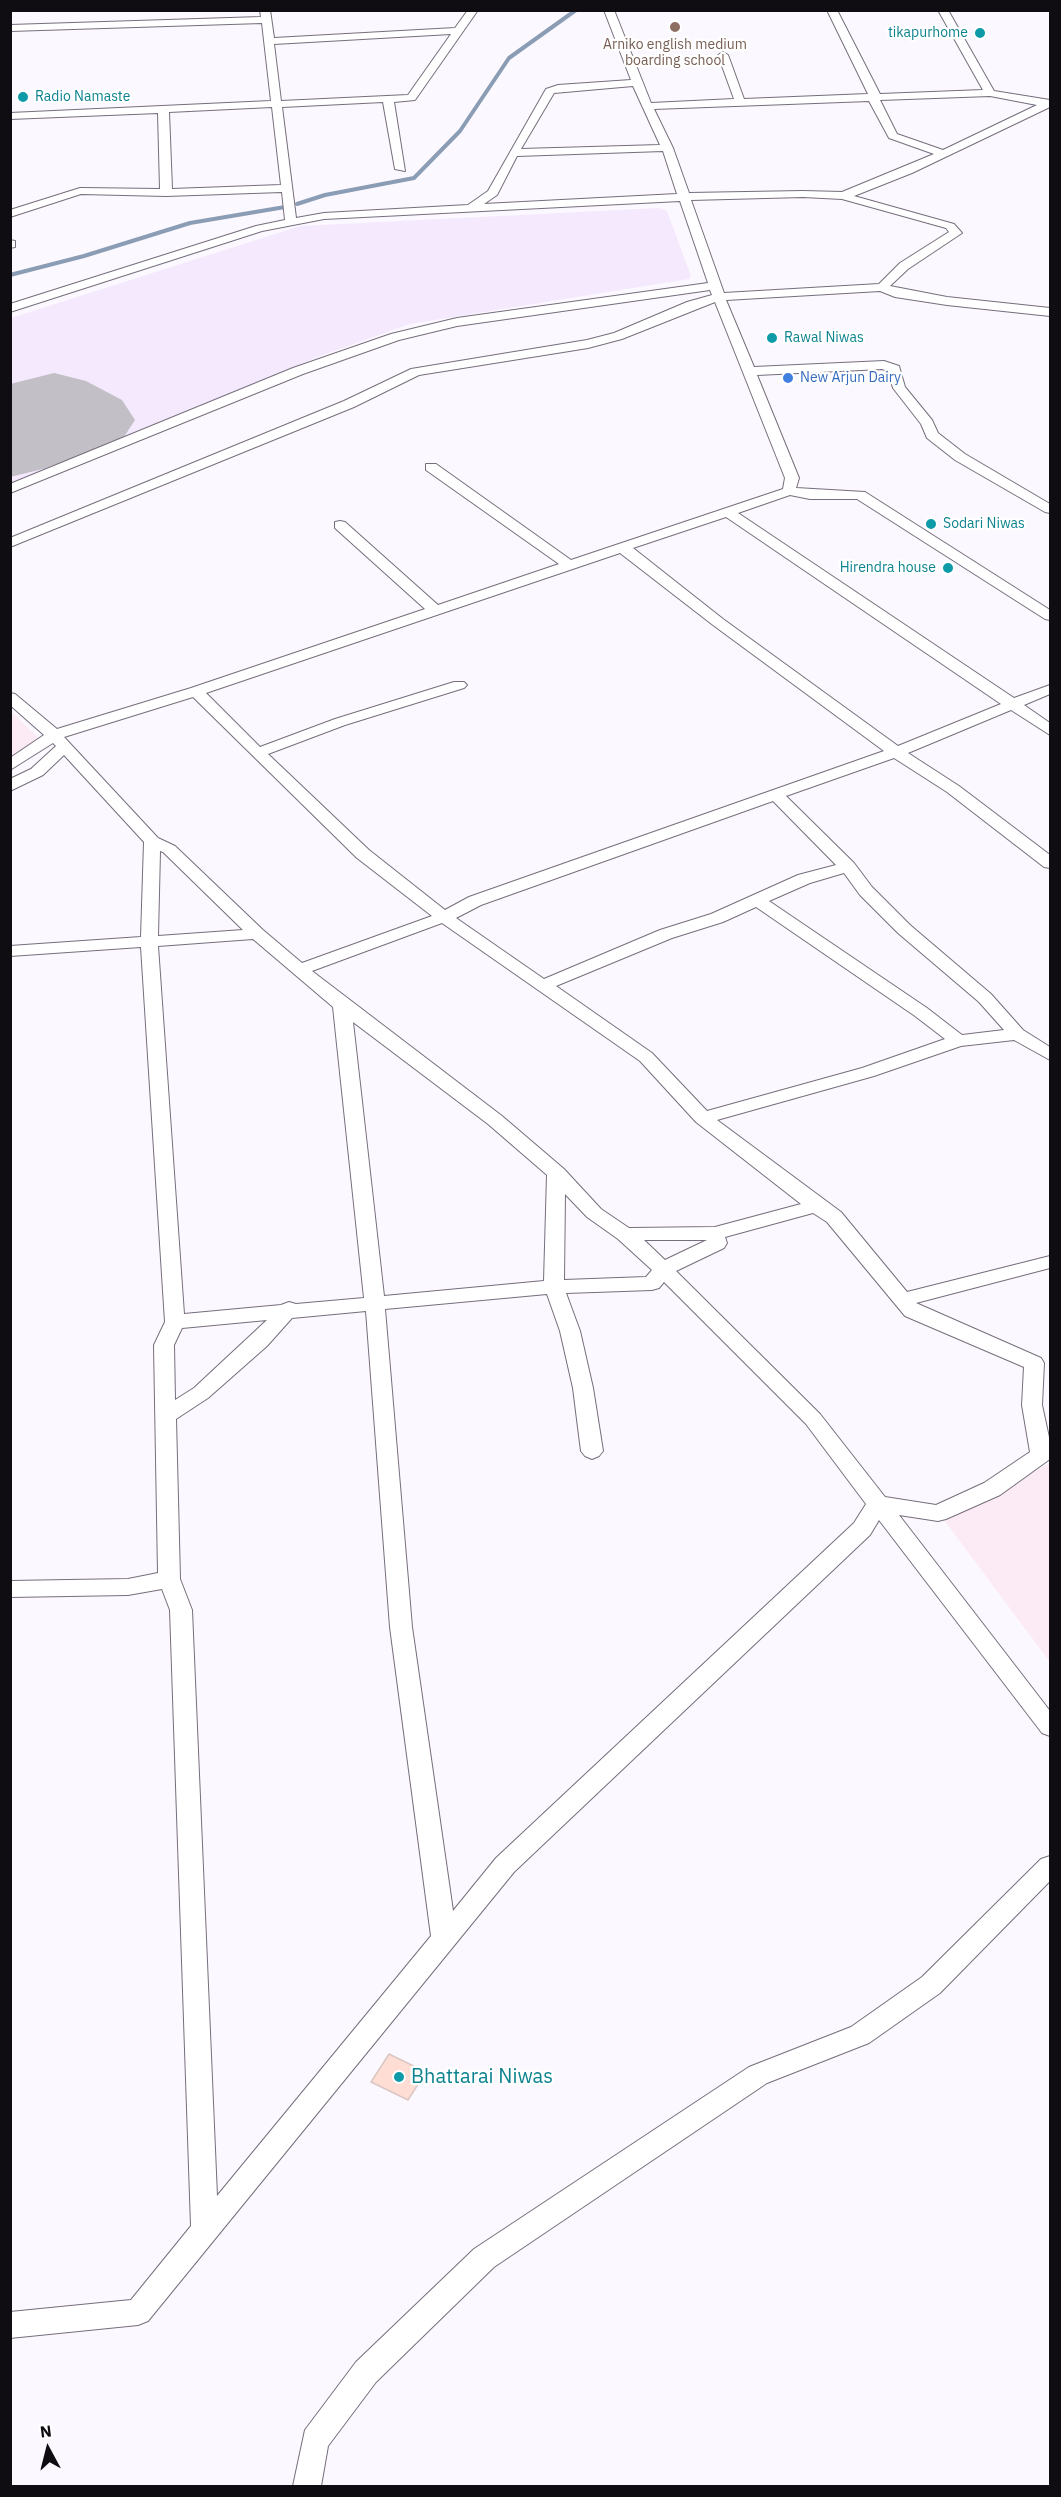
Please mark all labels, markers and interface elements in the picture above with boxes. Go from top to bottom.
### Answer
marker: Arniko english medium boarding school [668,20,682,34]
place label: tikapurhome [888,25,968,41]
marker: tikapurhome [973,26,987,40]
place label: Arniko english medium boarding school [603,37,747,70]
place label: Radio Namaste [35,89,130,105]
marker: Radio Namaste [16,90,30,104]
place label: Rawal Niwas [784,330,864,346]
marker: Rawal Niwas [765,331,779,345]
place label: New Arjun Dairy [800,370,901,386]
marker: New Arjun Dairy [781,371,795,385]
place label: Sodari Niwas [943,516,1025,532]
marker: Sodari Niwas [924,517,938,531]
place label: Hirendra house [840,560,936,576]
marker: Hirendra house [941,561,955,575]
place label: Bhattarai Niwas [411,2065,553,2089]
marker: Bhattarai Niwas [392,2070,406,2084]
north arrow [18,2419,78,2479]
text: N [39,2421,53,2442]

